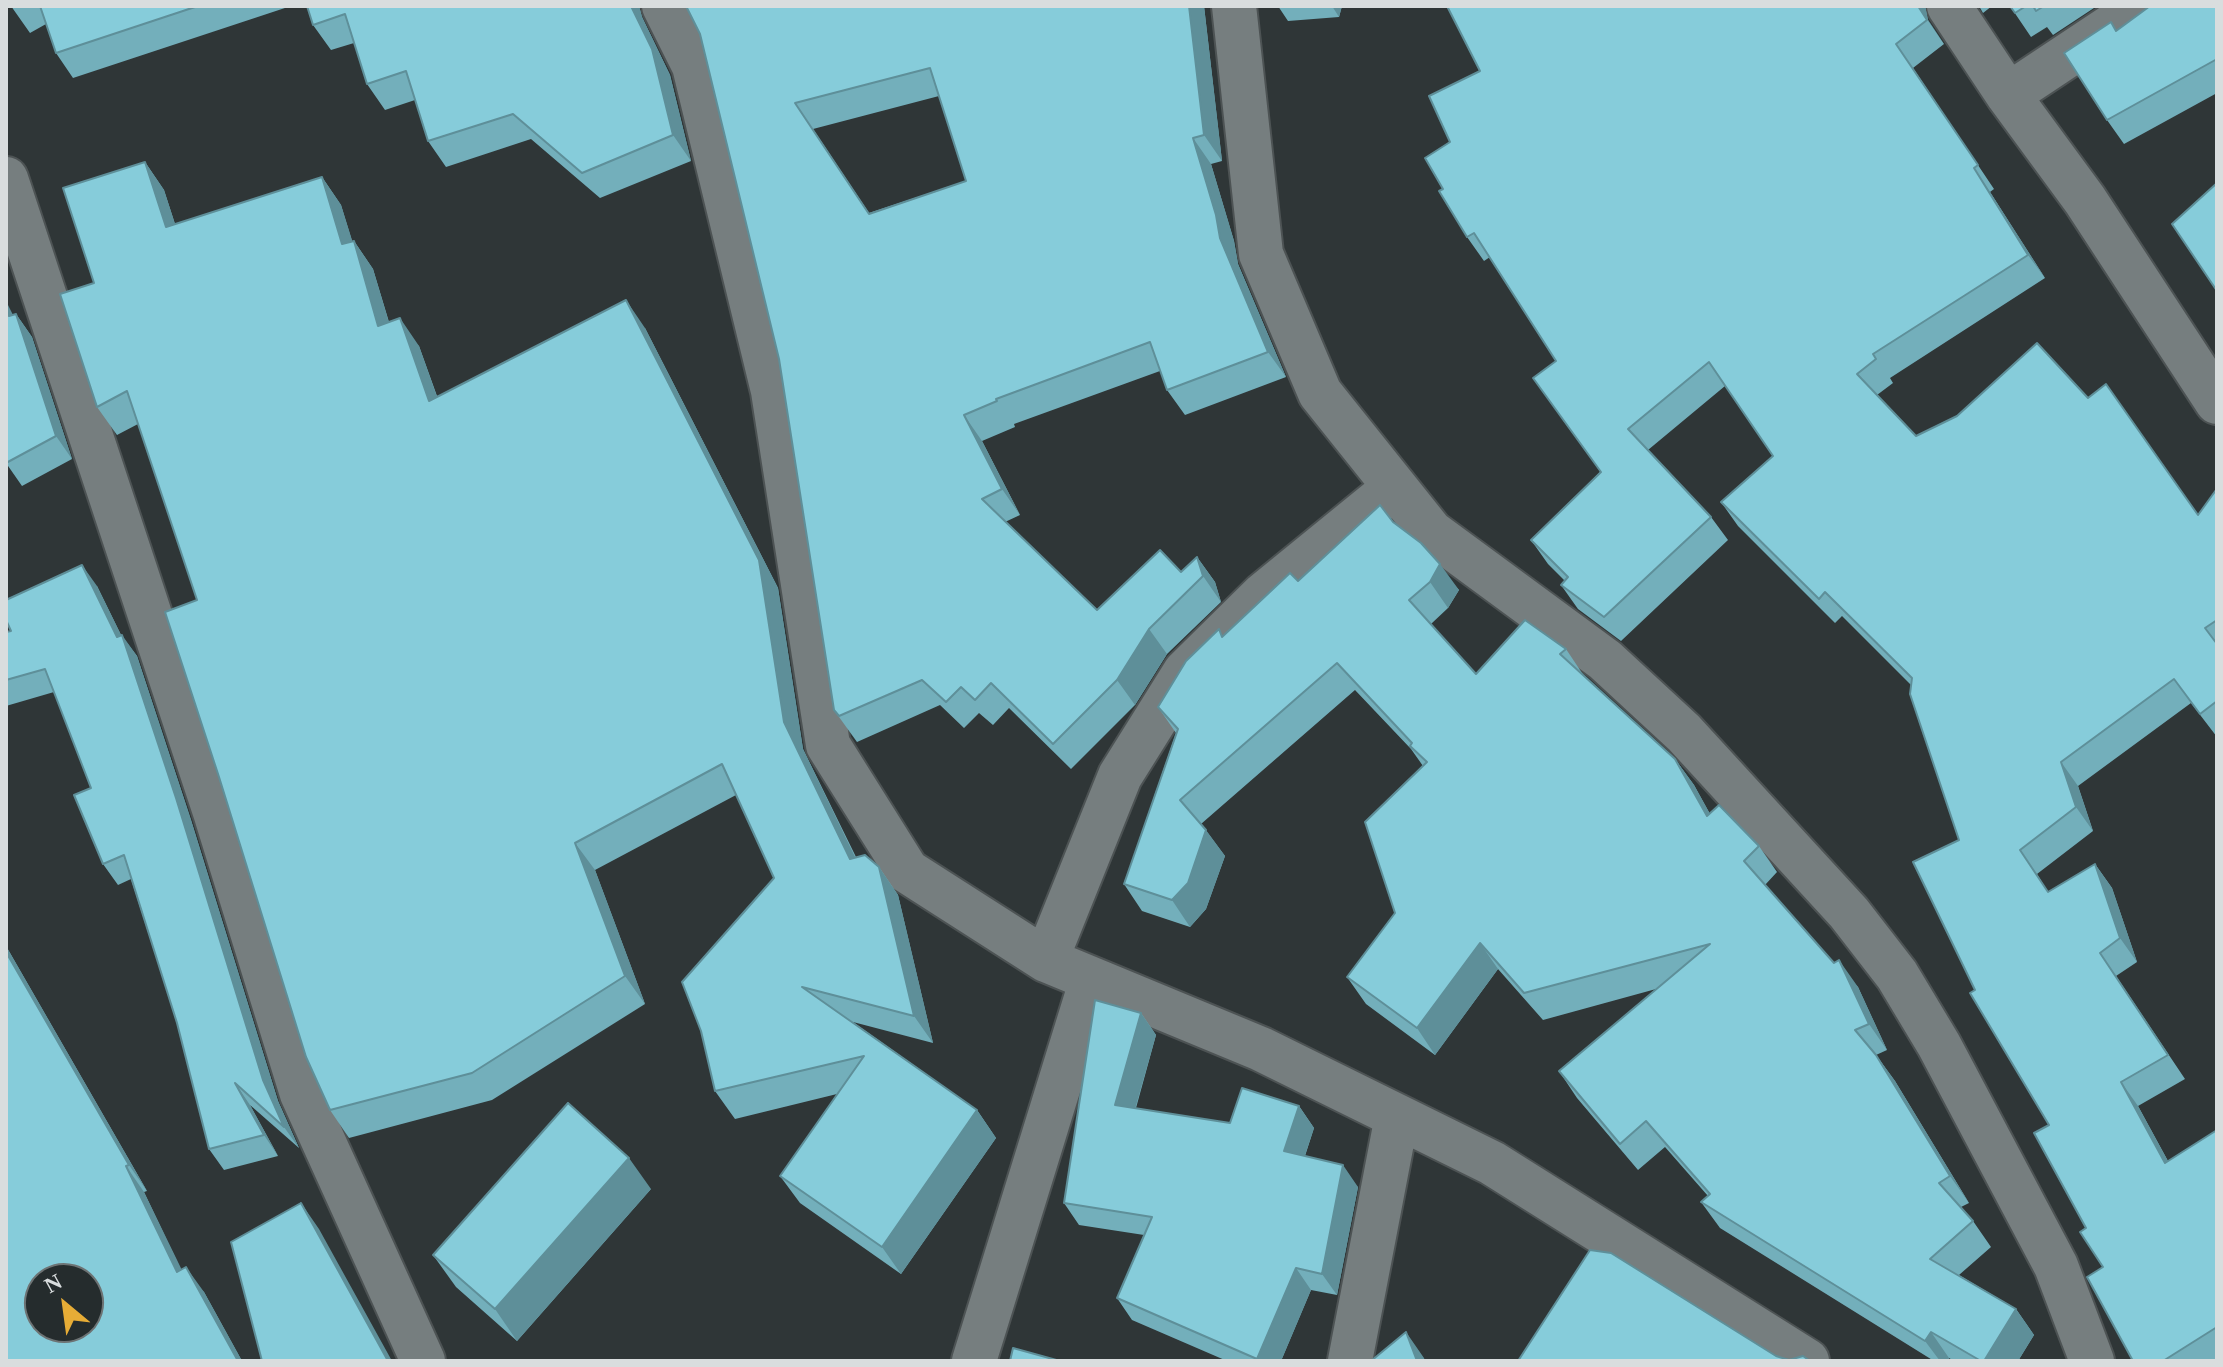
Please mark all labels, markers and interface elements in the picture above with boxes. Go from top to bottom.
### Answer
north arrow [24,1263,104,1343]
text: N [40,1269,66,1298]

